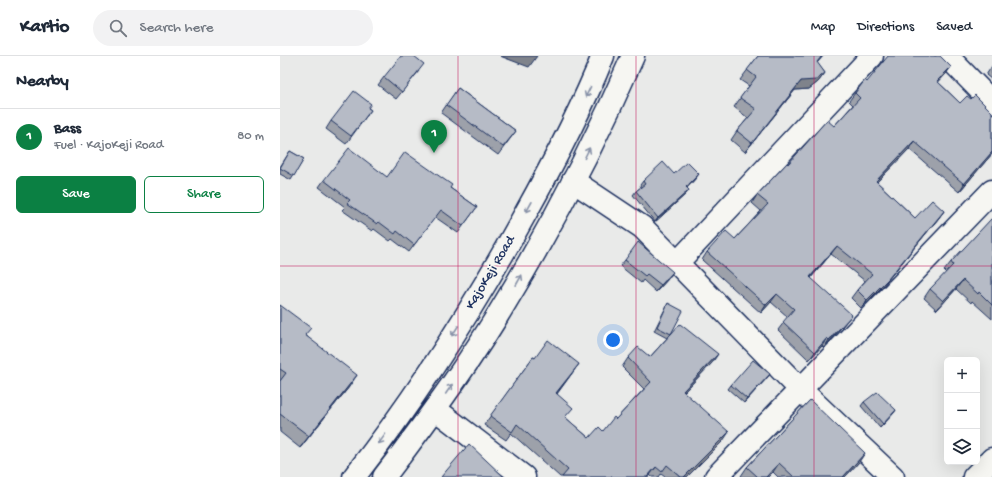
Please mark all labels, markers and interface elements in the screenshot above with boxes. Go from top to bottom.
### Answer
search box [93,10,373,46]
text: Kartio [20,16,69,39]
icon: search [107,17,129,39]
text: Search here [139,19,213,37]
text: Map [811,19,835,36]
text: Directions [857,19,914,36]
text: Saved [936,19,972,36]
text: Nearby [16,72,69,92]
one-way arrow [584,85,591,97]
text: Bass [54,120,81,138]
pin: 1 [421,120,447,153]
text: 1 [26,129,32,144]
text: 80 m [237,129,264,144]
text: Fuel · KajoKeji Road [54,138,163,153]
one-way arrow [584,147,591,159]
button: Save [16,176,136,213]
button: Share [144,176,264,213]
one-way arrow [524,201,532,213]
street label: KajoKeji Road [462,232,521,313]
one-way arrow [515,274,523,286]
one-way arrow [451,325,459,337]
your location [603,330,623,350]
map controls [944,357,980,465]
button: + [944,357,980,393]
one-way arrow [445,383,453,395]
button: − [944,393,980,429]
button: layers [944,429,980,465]
one-way arrow [378,433,386,444]

